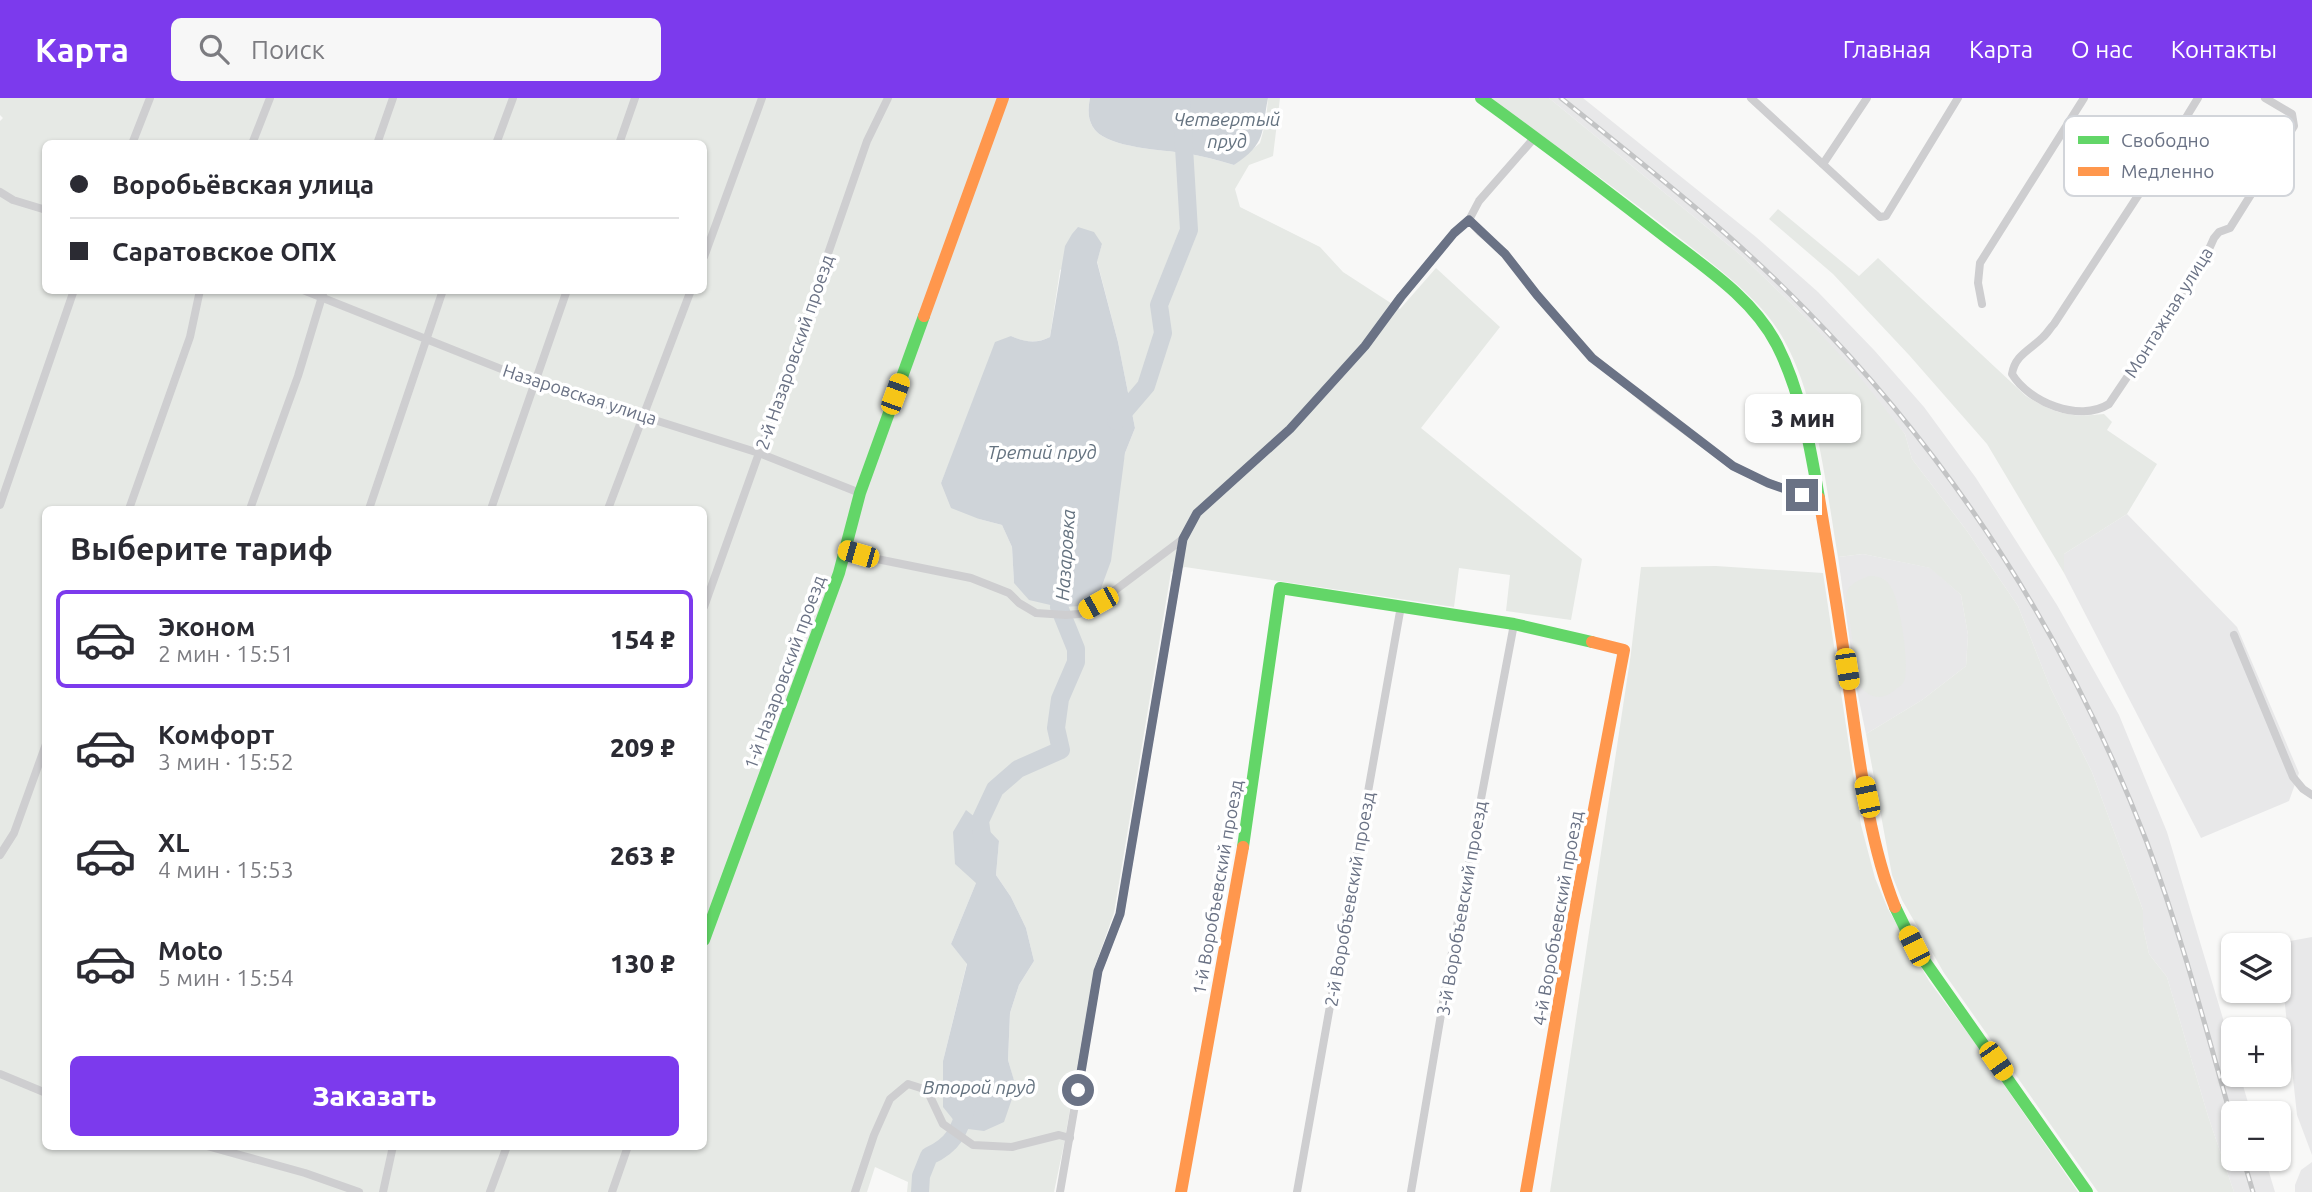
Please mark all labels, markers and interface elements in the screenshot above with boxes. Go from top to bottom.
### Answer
search box [171,18,661,81]
icon: search [195,30,233,68]
text: Карта [35,31,129,68]
text: Поиск [251,35,325,64]
text: Главная [1843,36,1931,63]
text: Карта [1969,36,2033,63]
text: О нас [2071,36,2133,63]
text: Контакты [2171,36,2277,63]
water label: Четвертый пруд [1174,108,1280,152]
legend [2064,116,2294,196]
text: Свободно [2121,129,2210,151]
text: Медленно [2121,160,2214,182]
text: Воробьёвская улица [112,170,374,199]
text: Саратовское ОПХ [112,237,337,266]
street label: Монтажная улица [2120,243,2216,381]
street label: 2-й Назаровский проезд [751,252,837,452]
street label: Назаровская улица [501,360,659,428]
car [878,371,913,417]
callout: 3 мин [1744,394,1860,442]
text: 3 мин [1771,406,1835,431]
water label: Третий пруд [987,441,1097,463]
route end [1786,479,1818,511]
water label: Назаровка [1051,508,1079,602]
text: Выберите тариф [70,530,333,566]
car [835,538,882,570]
street label: 1-й Назаровский проезд [740,572,829,771]
car [1075,584,1122,622]
icon: car [74,608,137,671]
text: Эконом [158,612,255,641]
text: 154 ₽ [610,625,675,654]
text: 2 мин · 15:51 [158,641,294,666]
car [1834,647,1861,691]
icon: car [74,716,137,779]
text: Комфорт [158,720,274,749]
text: 209 ₽ [610,733,675,762]
text: 3 мин · 15:52 [158,749,294,774]
car [1853,774,1882,820]
street label: 1-й Воробъевский проезд [1188,778,1246,996]
street label: 2-й Воробъевский проезд [1320,790,1378,1008]
street label: 3-й Воробъевский проезд [1432,799,1490,1017]
street label: 4-й Воробъевский проезд [1528,809,1586,1027]
icon: car [74,824,137,887]
text: XL [158,828,189,857]
text: 263 ₽ [610,841,675,870]
text: 4 мин · 15:53 [158,857,294,882]
car [1896,923,1933,969]
icon: car [74,932,137,995]
map controls [2221,933,2291,1171]
button: layers [2221,933,2291,1003]
text: Moto [158,936,223,965]
text: 130 ₽ [610,949,675,978]
text: 5 мин · 15:54 [158,965,294,990]
button: + [2221,1017,2291,1087]
car [1976,1038,2017,1084]
button: Заказать [70,1056,679,1136]
route start [1062,1074,1094,1106]
water label: Второй пруд [923,1076,1035,1098]
button: − [2221,1101,2291,1171]

